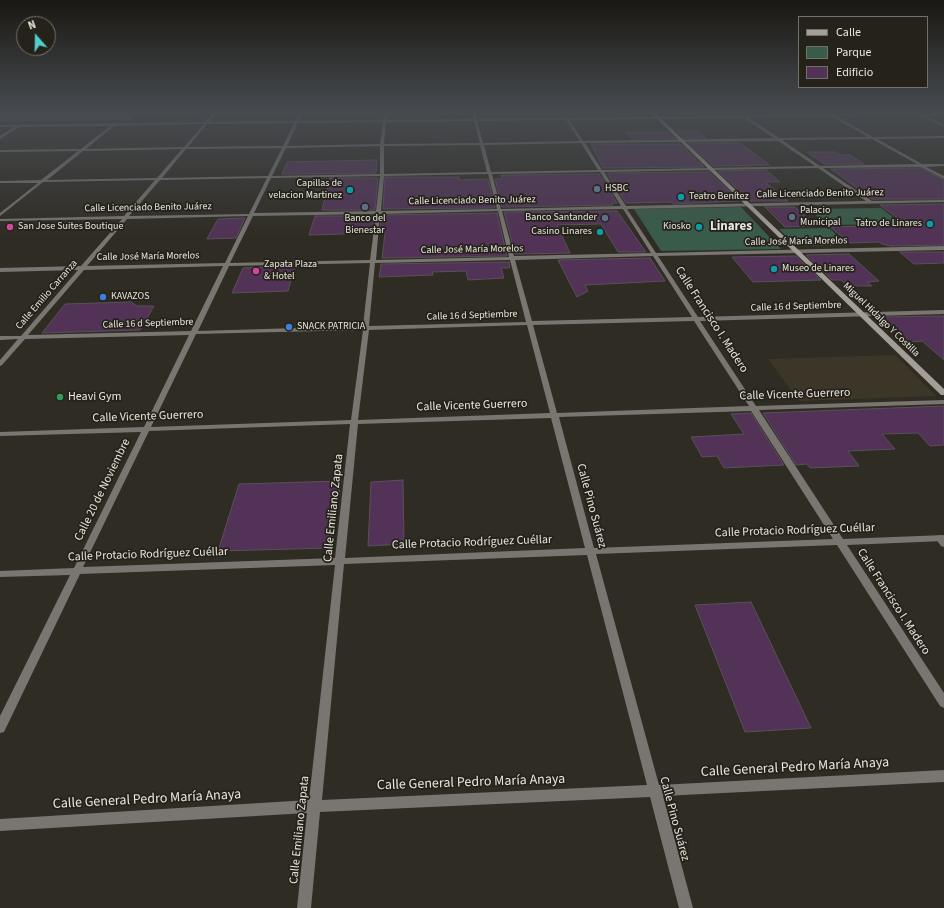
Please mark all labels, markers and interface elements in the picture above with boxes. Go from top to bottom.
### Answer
north arrow [16,16,56,56]
legend [798,16,928,88]
text: N [26,17,38,33]
text: Calle [836,24,861,41]
text: Parque [836,44,872,61]
text: Edificio [836,64,873,81]
place label: Capillas de velacion Martinez [269,178,342,202]
place label: HSBC [605,183,628,195]
marker: HSBC [592,184,602,194]
marker: Capillas de velacion Martinez [345,185,355,195]
street label: Calle Licenciado Benito Juárez [756,187,884,201]
place label: Teatro Benítez [689,191,749,203]
marker: Teatro Benítez [676,192,686,202]
street label: Calle Licenciado Benito Juárez [408,194,536,208]
street label: Calle Licenciado Benito Juárez [84,201,212,215]
marker: Banco del Bienestar [360,202,370,212]
place label: Palacio Municipal [800,205,841,228]
place label: Banco Santander [525,212,597,224]
marker: Palacio Municipal [787,212,797,222]
place label: Banco del Bienestar [344,213,386,236]
marker: Banco Santander [600,213,610,223]
place label: Tatro de Linares [855,218,922,230]
district label: Linares [710,219,752,235]
marker: Tatro de Linares [925,219,935,229]
place label: San Jose Suites Boutique [18,221,123,233]
place label: Kiosko [663,221,691,233]
marker: San Jose Suites Boutique [5,222,15,232]
marker: Kiosko [694,222,704,232]
place label: Casino Linares [531,226,592,238]
marker: Casino Linares [595,227,605,237]
street label: Calle José María Morelos [745,235,847,249]
street label: Calle José María Morelos [421,243,523,257]
street label: Calle José María Morelos [97,250,199,264]
street label: Calle Emilio Carranza [14,258,80,332]
place label: Zapata Plaza & Hotel [264,259,317,282]
place label: Museo de Linares [782,263,854,275]
street label: Calle Francisco I. Madero [671,264,751,376]
marker: Museo de Linares [769,264,779,274]
marker: Zapata Plaza & Hotel [251,266,261,276]
street label: Miguel Hidalgo Y Costilla [840,280,922,360]
place label: KAVAZOS [111,291,150,303]
marker: KAVAZOS [98,292,108,302]
street label: Calle 16 d Septiembre [750,299,842,315]
street label: Calle 16 d Septiembre [426,308,518,324]
street label: Calle 16 d Septiembre [102,316,194,332]
place label: SNACK PATRICIA [297,321,365,333]
marker: SNACK PATRICIA [284,322,294,332]
street label: Calle Vicente Guerrero [739,386,851,404]
place label: Heavi Gym [68,390,122,404]
marker: Heavi Gym [55,392,65,402]
street label: Calle Vicente Guerrero [416,397,528,415]
street label: Calle Vicente Guerrero [92,408,204,426]
street label: Calle 20 de Noviembre [72,437,134,543]
street label: Calle Emiliano Zapata [321,453,347,563]
street label: Calle Pino Suárez [573,462,609,550]
street label: Calle Protacio Rodríguez Cuéllar [715,521,875,541]
street label: Calle Protacio Rodríguez Cuéllar [392,533,552,553]
street label: Calle Protacio Rodríguez Cuéllar [68,545,228,565]
street label: Calle Francisco I. Madero [853,546,933,658]
street label: Calle General Pedro María Anaya [700,755,890,781]
street label: Calle General Pedro María Anaya [377,771,565,795]
street label: Calle Emiliano Zapata [287,775,313,885]
street label: Calle Pino Suárez [656,775,692,863]
street label: Calle General Pedro María Anaya [52,787,242,813]

